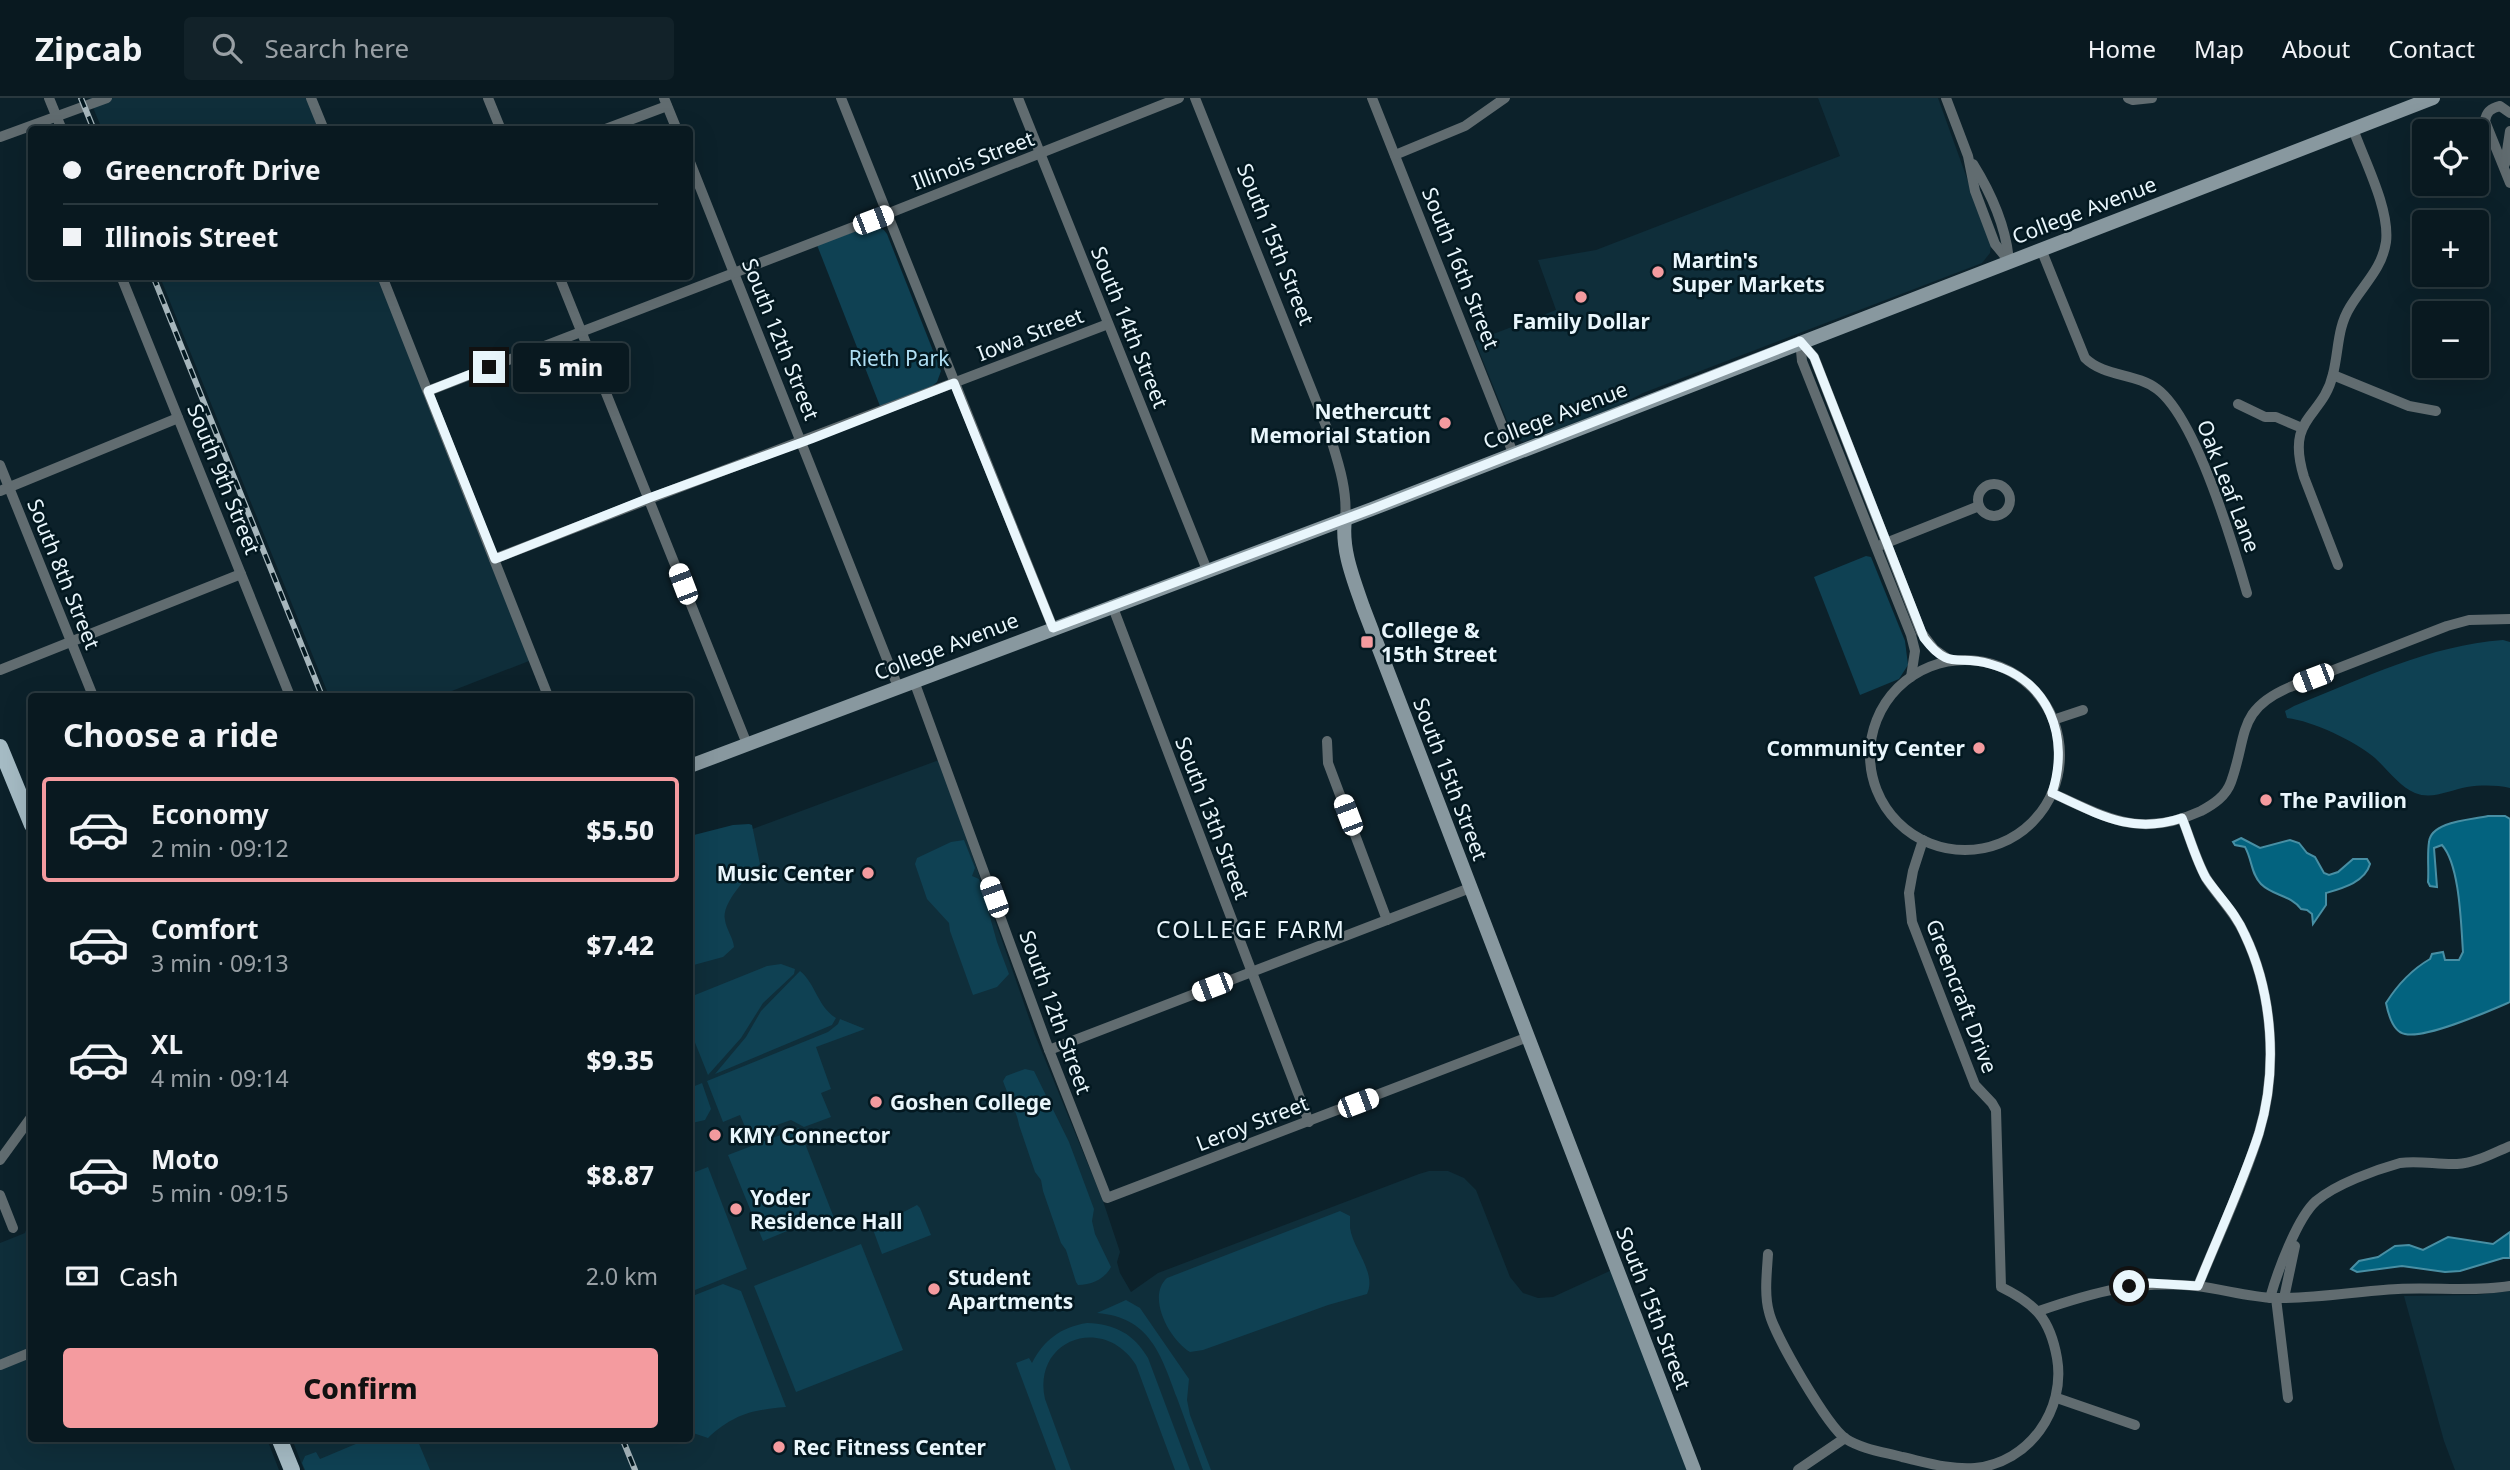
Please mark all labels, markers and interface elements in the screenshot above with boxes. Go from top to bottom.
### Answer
search box [184,17,674,80]
text: Zipcab [35,26,142,71]
icon: search [208,29,246,67]
text: Search here [264,30,409,66]
text: Home [2088,32,2156,65]
text: Map [2194,32,2244,65]
text: About [2282,32,2350,65]
text: Contact [2388,32,2475,65]
map controls [2412,119,2489,378]
button: locate [2412,119,2489,196]
street label: Illinois Street [908,124,1038,196]
text: Greencroft Drive [105,152,321,188]
street label: South 15th Street [1231,159,1321,329]
street label: College Avenue [2008,170,2160,250]
street label: South 16th Street [1416,183,1506,353]
car [850,203,897,237]
button: + [2412,210,2489,287]
text: Illinois Street [105,219,278,255]
street label: South 14th Street [1085,242,1175,412]
place label: Martin's Super Markets [1672,246,1825,298]
street label: South 12th Street [736,254,826,424]
marker: Martin's Super Markets [1650,264,1666,280]
marker: Family Dollar [1573,289,1589,305]
street label: Iowa Street [973,301,1088,367]
button: − [2412,301,2489,378]
place label: Family Dollar [1512,307,1650,335]
callout: 5 min [514,342,629,392]
park label: Rieth Park [849,344,950,372]
route end [473,351,505,383]
text: 5 min [539,351,603,383]
street label: College Avenue [1479,375,1631,455]
place label: Nethercutt Memorial Station [1250,397,1431,449]
street label: South 9th Street [181,400,267,559]
marker: Nethercutt Memorial Station [1437,415,1453,431]
street label: Oak Leaf Lane [2191,416,2267,556]
street label: South 8th Street [21,495,107,654]
car [666,561,701,607]
street label: College Avenue [870,606,1022,686]
place label: College & 15th Street [1381,616,1497,668]
marker: College & 15th Street [1359,634,1375,650]
car [2290,661,2337,695]
street label: South 15th Street [1407,694,1495,865]
text: Choose a ride [63,713,279,756]
street label: South 13th Street [1169,733,1257,904]
place label: Community Center [1767,734,1966,762]
marker: Community Center [1971,740,1987,756]
place label: The Pavilion [2280,786,2407,814]
car [1331,792,1366,838]
marker: The Pavilion [2258,792,2274,808]
text: Economy [151,796,269,832]
icon: car [67,798,130,861]
text: $5.50 [587,812,654,848]
text: 2 min · 09:12 [151,832,289,864]
place label: Music Center [717,859,855,887]
marker: Music Center [860,865,876,881]
car [977,874,1012,920]
text: Comfort [151,911,259,947]
icon: car [67,913,130,976]
district label: COLLEGE FARM [1156,913,1346,945]
street label: Greencraft Drive [1920,915,2004,1077]
street label: South 12th Street [1013,926,1099,1098]
text: $7.42 [587,927,654,963]
text: 3 min · 09:13 [151,947,289,979]
car [1189,970,1236,1004]
text: XL [151,1026,183,1062]
icon: car [67,1028,130,1091]
text: $9.35 [587,1042,654,1078]
text: 4 min · 09:14 [151,1062,289,1094]
car [1335,1086,1382,1120]
place label: Goshen College [890,1088,1052,1116]
street label: Leroy Street [1192,1089,1313,1157]
marker: Goshen College [868,1094,884,1110]
place label: KMY Connector [729,1121,891,1149]
marker: KMY Connector [707,1127,723,1143]
text: Moto [151,1141,219,1177]
icon: car [67,1143,130,1206]
text: $8.87 [587,1157,654,1193]
text: 5 min · 09:15 [151,1177,289,1209]
place label: Yoder Residence Hall [750,1183,903,1235]
marker: Yoder Residence Hall [728,1201,744,1217]
street label: South 15th Street [1610,1223,1698,1394]
icon: cash [63,1257,101,1295]
text: Cash [119,1258,179,1294]
text: 2.0 km [586,1260,658,1292]
place label: Student Apartments [948,1263,1073,1315]
route start [2113,1270,2145,1302]
marker: Student Apartments [926,1281,942,1297]
button: Confirm [63,1348,658,1428]
place label: Rec Fitness Center [793,1433,987,1461]
marker: Rec Fitness Center [771,1439,787,1455]

